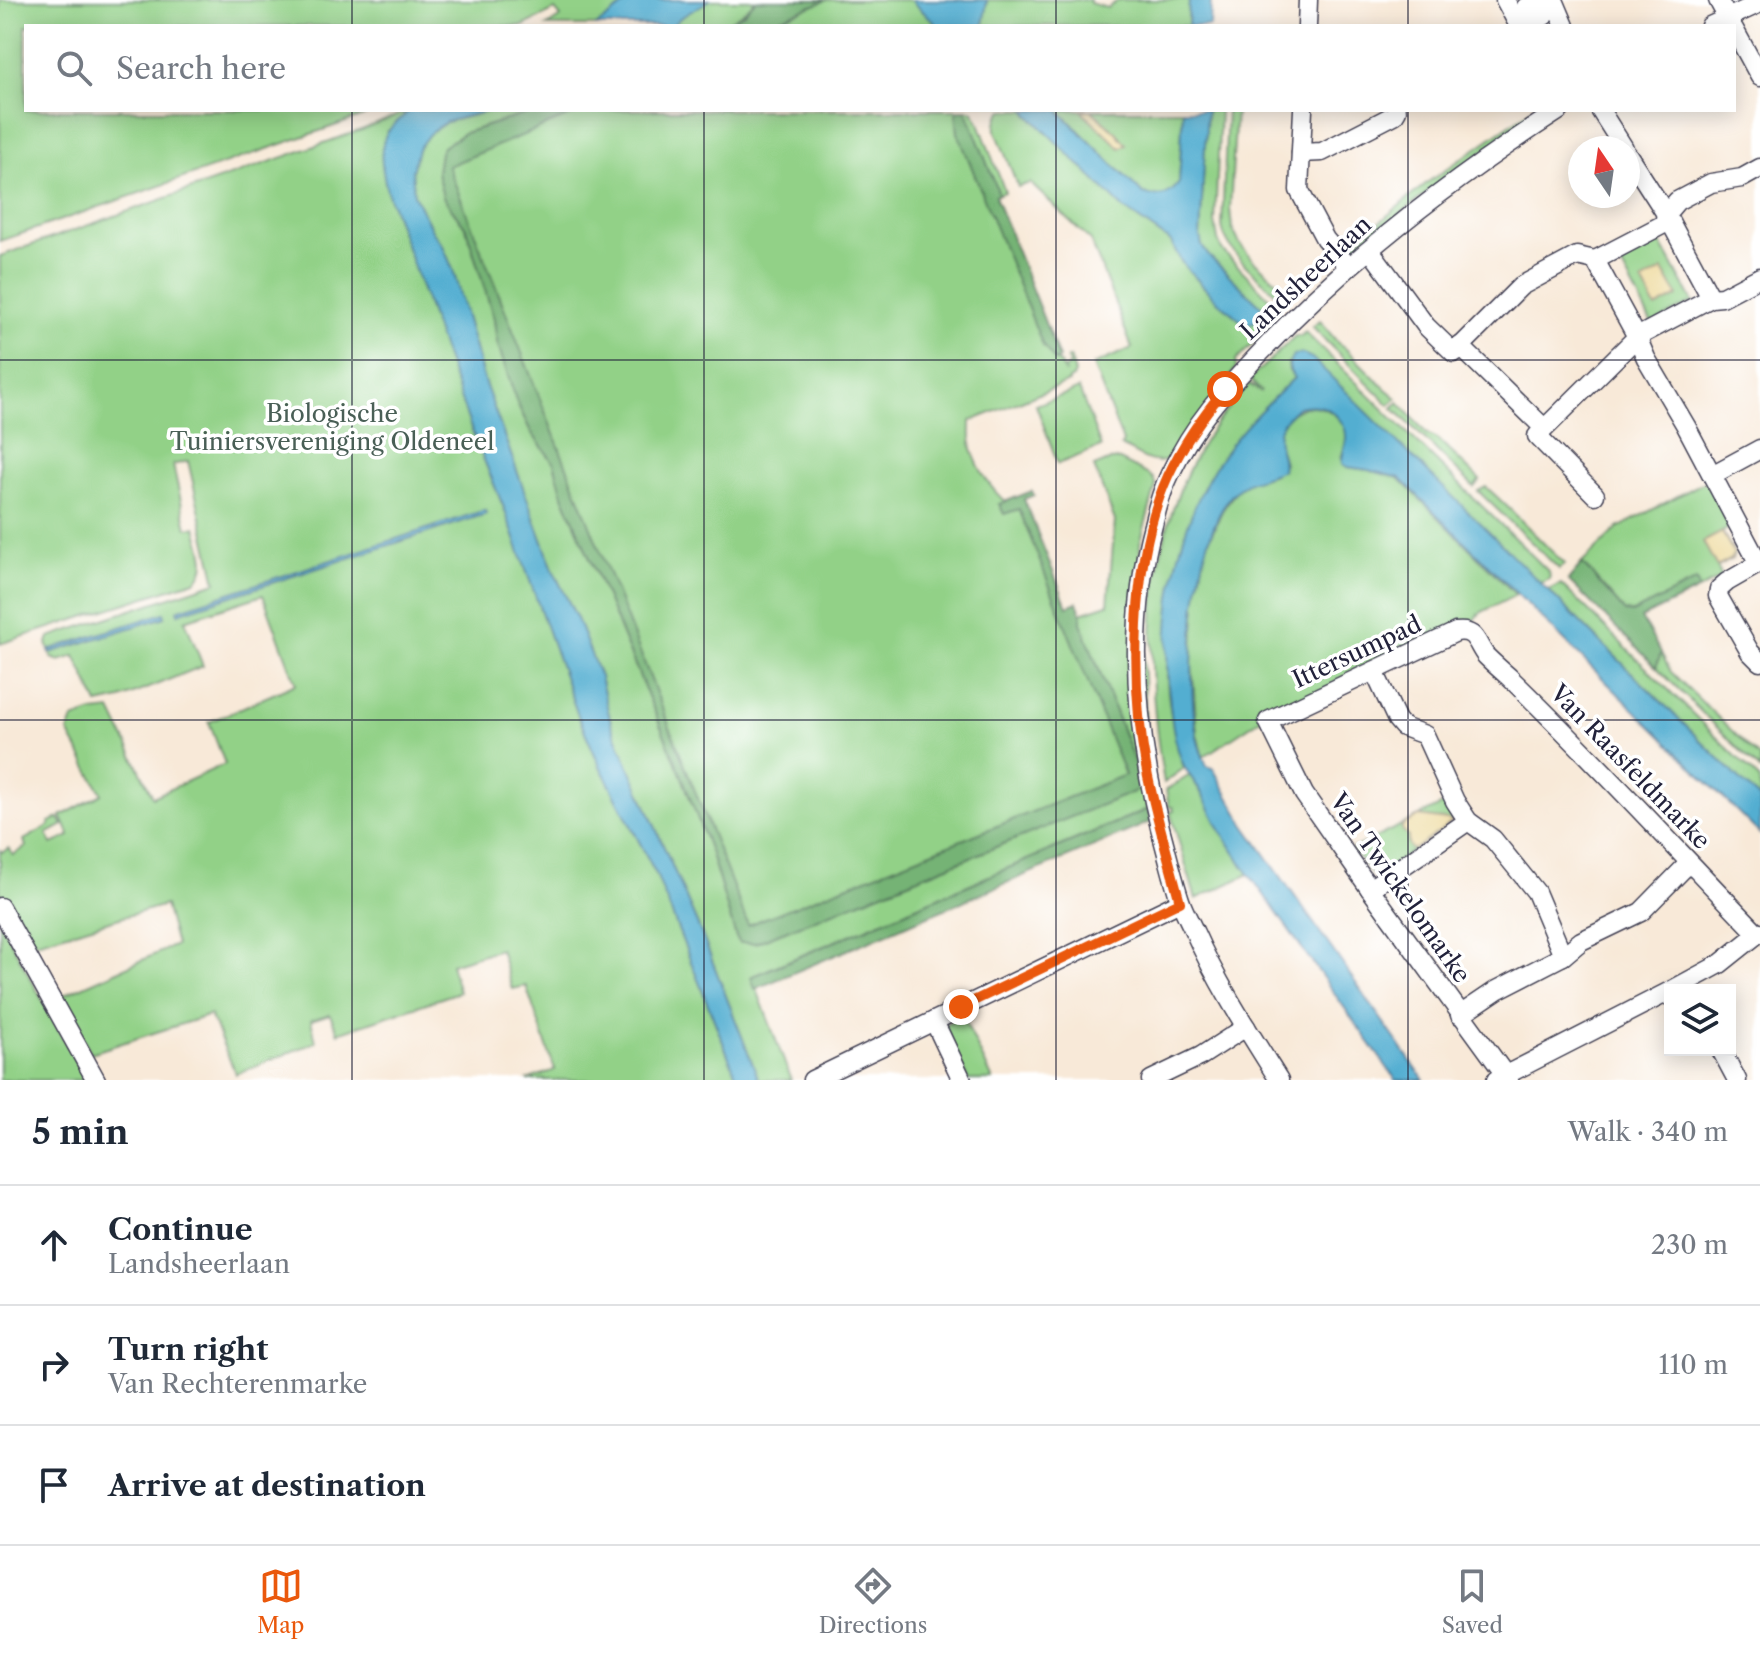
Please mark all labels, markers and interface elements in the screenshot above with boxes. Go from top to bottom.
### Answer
search box [24,24,1736,112]
icon: search [52,46,96,90]
text: Search here [116,50,286,87]
north arrow [1568,136,1640,208]
street label: Landsheerlaan [1234,210,1377,346]
route start [1207,371,1243,407]
park label: Biologische Tuiniersvereniging Oldeneel [170,399,494,456]
street label: Ittersumpad [1288,609,1426,694]
street label: Van Raasfeldmarke [1544,678,1716,855]
street label: Van Twickelomarke [1323,786,1477,988]
map controls [1664,984,1736,1056]
button: layers [1664,984,1736,1056]
route end [943,989,979,1025]
text: 5 min [32,1111,129,1153]
text: Walk · 340 m [1568,1116,1728,1148]
text: Continue [108,1211,253,1248]
icon: ahead [32,1223,76,1267]
text: 230 m [1651,1229,1728,1261]
text: Landsheerlaan [108,1248,290,1280]
text: Turn right [108,1331,268,1368]
icon: right [32,1343,76,1387]
text: 110 m [1659,1349,1728,1381]
text: Van Rechterenmarke [108,1368,367,1400]
icon: arrive [32,1463,76,1507]
text: Arrive at destination [108,1467,426,1504]
tab: Map [257,1564,304,1639]
tab: Directions [819,1564,927,1639]
tab: Saved [1442,1564,1503,1639]

